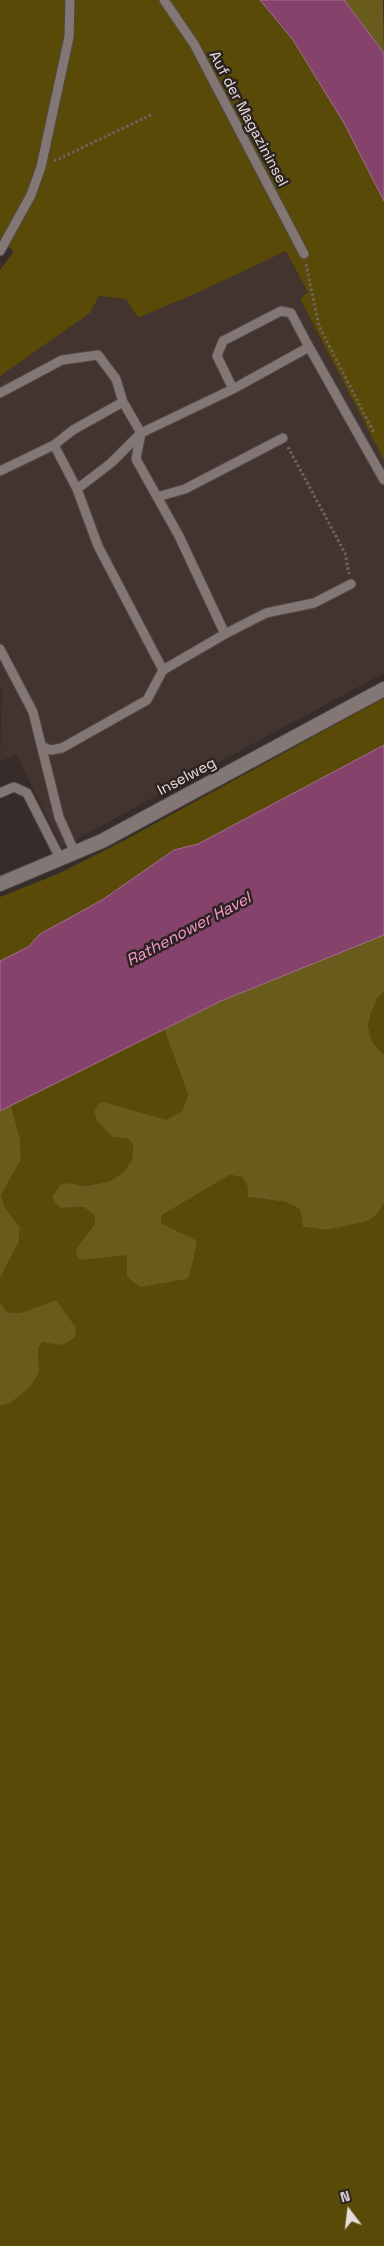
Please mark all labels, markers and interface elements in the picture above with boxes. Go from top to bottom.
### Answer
street label: Auf der Magazininsel [205,48,291,190]
street label: Inselweg [155,754,219,800]
water label: Rathenower Havel [123,889,255,971]
north arrow [324,2186,374,2236]
text: N [338,2187,352,2206]

